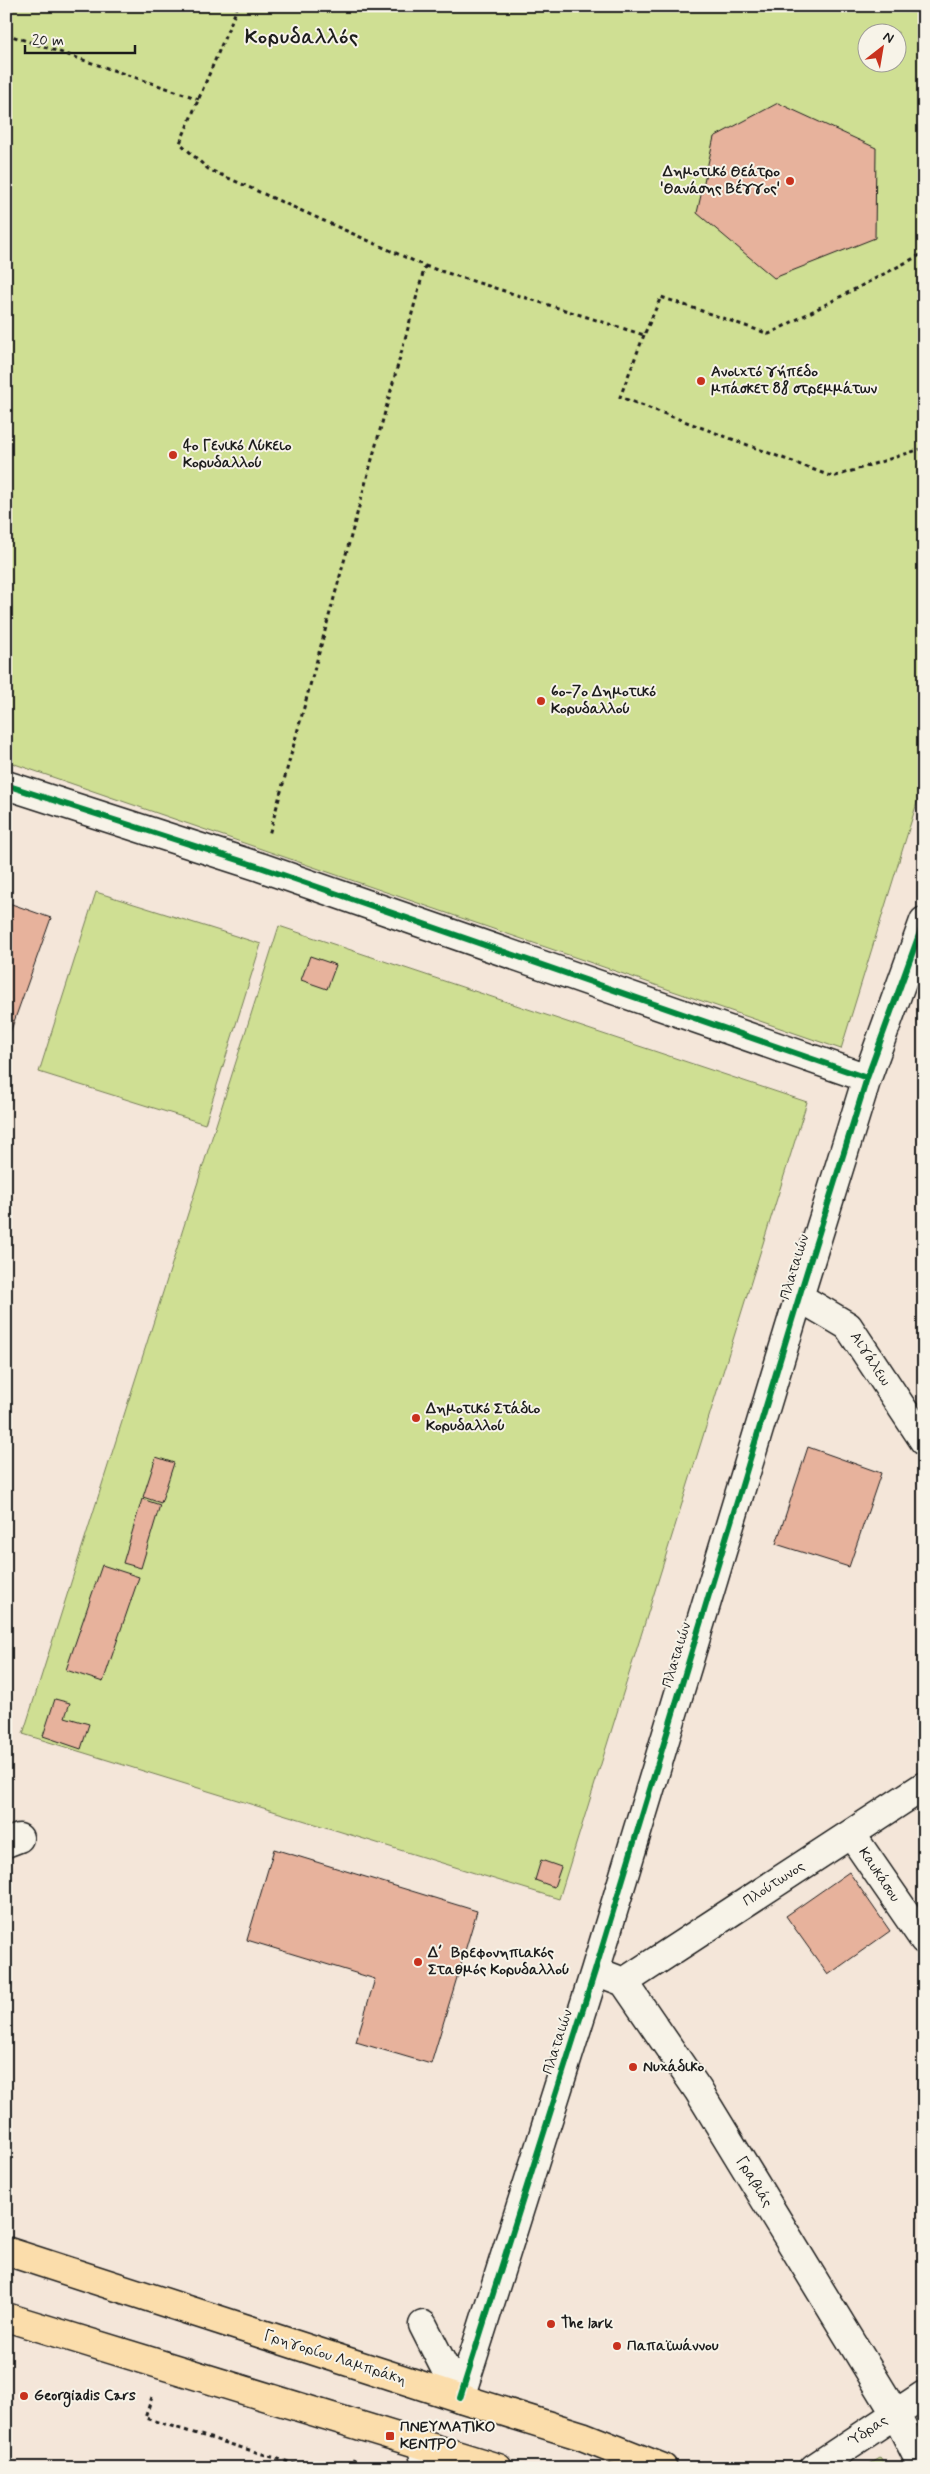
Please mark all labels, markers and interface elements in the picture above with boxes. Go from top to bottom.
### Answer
scale bar [25,22,135,54]
north arrow [858,22,908,72]
district label: Κορυδαλλός [245,24,359,51]
text: N [880,28,897,48]
text: 20 m [32,31,64,51]
place label: Δημοτικό Θεάτρο 'Θανάσης Βέγγος' [660,162,780,199]
marker: Δημοτικό Θεάτρο 'Θανάσης Βέγγος' [784,175,796,187]
place label: Ανοιχτό γήπεδο μπάσκετ 88 στρεμμάτων [711,362,877,399]
marker: Ανοιχτό γήπεδο μπάσκετ 88 στρεμμάτων [695,375,707,387]
place label: 4ο Γενικό Λύκειο Κορυδαλλού [183,436,292,473]
marker: 4ο Γενικό Λύκειο Κορυδαλλού [167,449,179,461]
place label: 6ο-7ο Δημοτικό Κορυδαλλού [551,682,656,719]
marker: 6ο-7ο Δημοτικό Κορυδαλλού [535,695,547,707]
street label: Πλαταιών [776,1231,815,1302]
street label: Αιγάλεω [845,1328,895,1390]
place label: Δημοτικό Στάδιο Κορυδαλλού [425,1399,541,1436]
marker: Δημοτικό Στάδιο Κορυδαλλού [410,1412,422,1424]
street label: Πλαταιών [658,1619,697,1690]
street label: Καυκάσου [853,1844,905,1906]
street label: Πλούτωνος [739,1856,809,1912]
place label: Δ΄ Βρεφονηπιακός Σταθμός Κορυδαλλού [427,1943,569,1980]
marker: Δ΄ Βρεφονηπιακός Σταθμός Κορυδαλλού [412,1956,424,1968]
street label: Πλαταιών [538,2006,578,2077]
place label: Νυχάδικο [643,2057,705,2077]
marker: Νυχάδικο [627,2061,639,2073]
street label: Γραβιάς [731,2153,777,2212]
place label: The lark [561,2314,613,2334]
marker: The lark [545,2318,557,2330]
street label: Γρηγορίου Λαμπράκη [261,2325,409,2391]
place label: Παπαϊωάννου [627,2336,719,2356]
marker: Παπαϊωάννου [611,2340,623,2352]
place label: Georgiadis Cars [34,2386,136,2408]
marker: Georgiadis Cars [18,2390,30,2402]
street label: Ύδρας [844,2410,892,2452]
place label: ΠΝΕΥΜΑΤΙΚΟ ΚΕΝΤΡΟ [400,2417,496,2454]
marker: ΠΝΕΥΜΑΤΙΚΟ ΚΕΝΤΡΟ [384,2430,396,2442]

